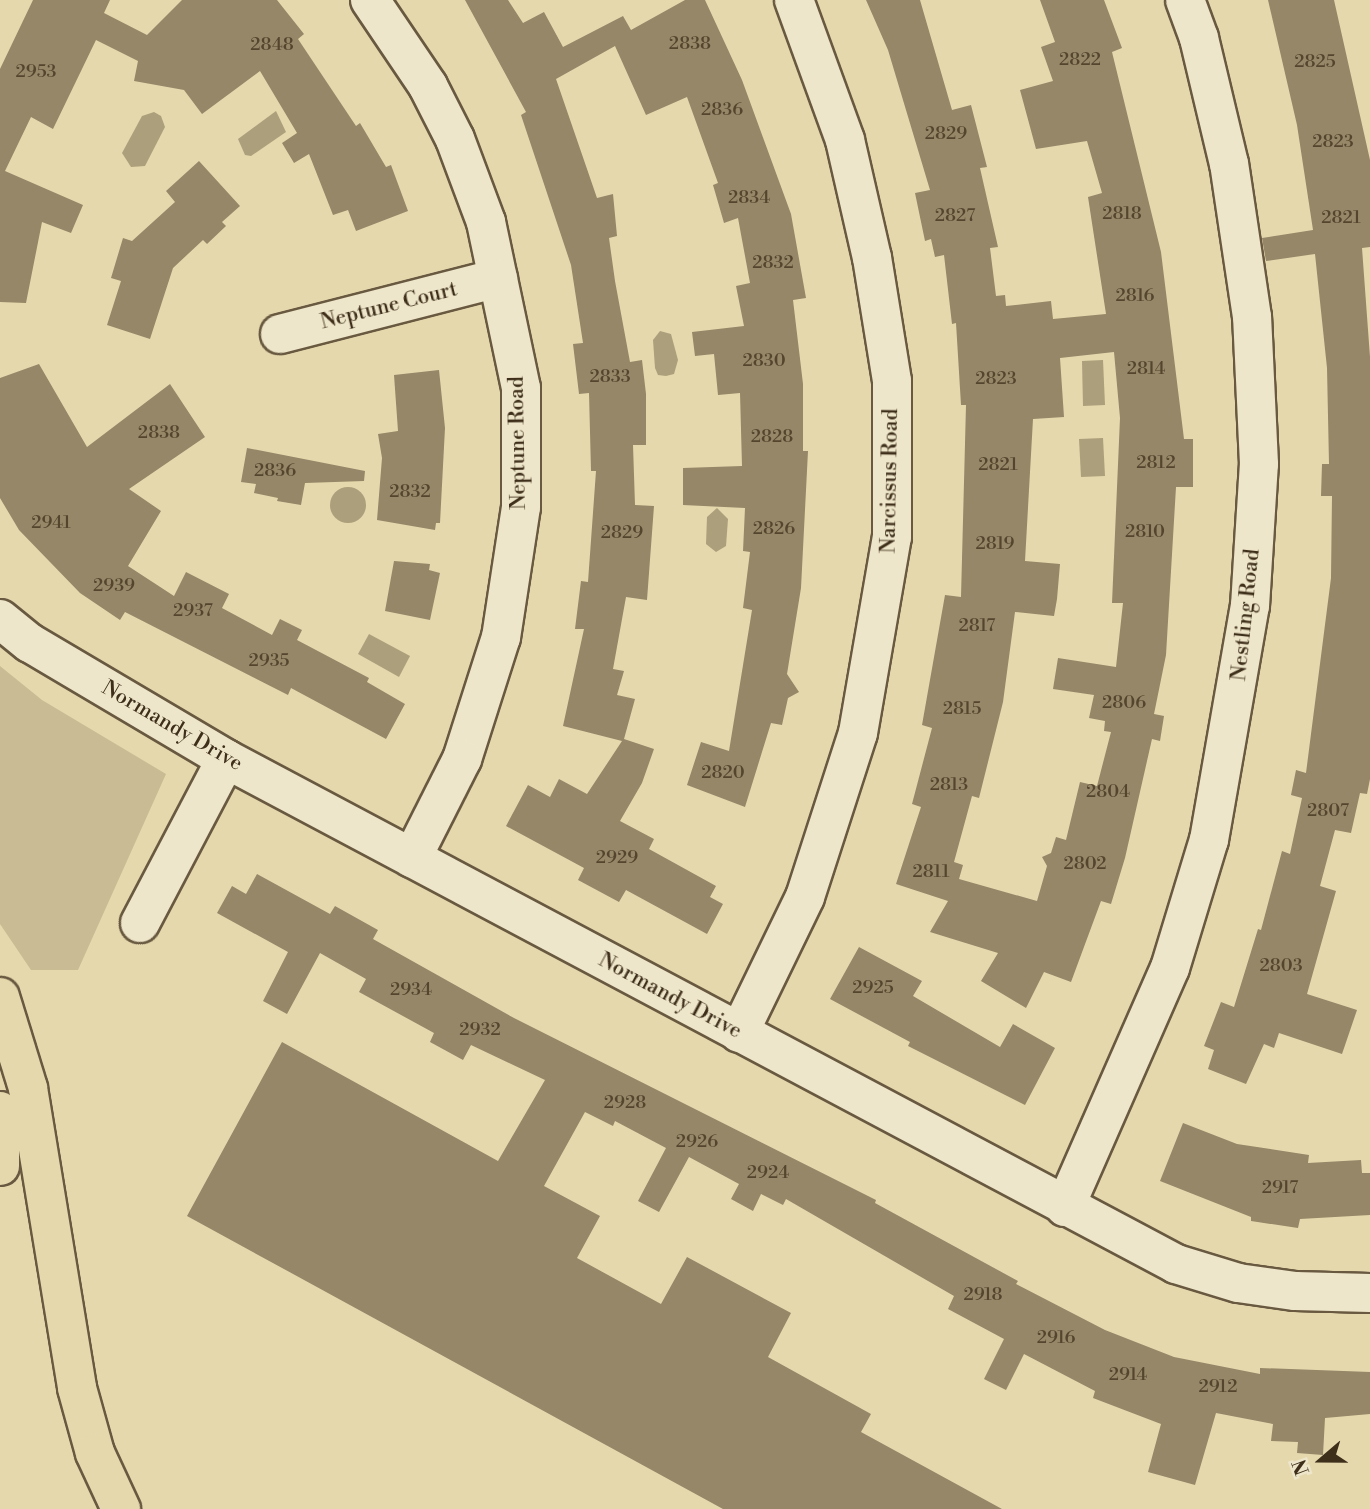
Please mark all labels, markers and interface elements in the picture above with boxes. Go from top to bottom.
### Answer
house number: 2838 [669,33,711,55]
house number: 2848 [250,34,294,56]
house number: 2822 [1059,49,1101,71]
house number: 2825 [1294,51,1336,73]
house number: 2953 [15,61,57,83]
house number: 2836 [701,99,743,121]
house number: 2829 [925,123,967,145]
house number: 2823 [1312,131,1354,153]
house number: 2834 [728,187,770,209]
house number: 2818 [1102,203,1142,225]
house number: 2827 [935,205,975,227]
house number: 2821 [1321,207,1361,229]
house number: 2832 [752,252,794,274]
street label: Neptune Court [318,277,460,335]
house number: 2816 [1116,285,1154,307]
house number: 2830 [742,350,786,372]
house number: 2814 [1127,358,1165,380]
house number: 2833 [589,366,631,388]
house number: 2823 [975,368,1017,390]
street label: Neptune Road [504,376,532,510]
street label: Narcissus Road [876,408,904,554]
house number: 2838 [138,422,180,444]
house number: 2828 [751,426,793,448]
house number: 2812 [1136,452,1176,474]
house number: 2821 [978,454,1018,476]
house number: 2836 [254,460,296,482]
house number: 2832 [389,481,431,503]
house number: 2941 [31,512,71,534]
house number: 2826 [753,518,795,540]
house number: 2810 [1125,521,1165,543]
house number: 2829 [601,522,643,544]
house number: 2819 [976,533,1014,555]
street label: Nestling Road [1227,548,1265,682]
house number: 2939 [93,575,135,597]
house number: 2937 [173,600,213,622]
house number: 2817 [959,615,995,637]
house number: 2935 [248,650,290,672]
street label: Normandy Drive [97,675,247,777]
house number: 2806 [1102,692,1146,714]
house number: 2815 [943,698,981,720]
house number: 2820 [701,762,745,784]
house number: 2813 [930,774,968,796]
house number: 2804 [1086,781,1130,803]
house number: 2807 [1307,800,1349,822]
house number: 2929 [596,847,638,869]
house number: 2802 [1063,853,1107,875]
house number: 2811 [912,861,950,883]
street label: Normandy Drive [594,948,746,1044]
house number: 2803 [1259,955,1303,977]
house number: 2925 [852,977,894,999]
house number: 2934 [390,979,432,1001]
house number: 2932 [459,1019,501,1041]
house number: 2928 [604,1092,646,1114]
house number: 2926 [676,1131,718,1153]
house number: 2924 [747,1162,789,1184]
house number: 2917 [1262,1177,1298,1199]
house number: 2918 [963,1284,1003,1306]
house number: 2916 [1037,1327,1075,1349]
house number: 2914 [1109,1364,1147,1386]
house number: 2912 [1199,1376,1237,1398]
north arrow [1286,1425,1356,1495]
text: N [1287,1456,1315,1478]

